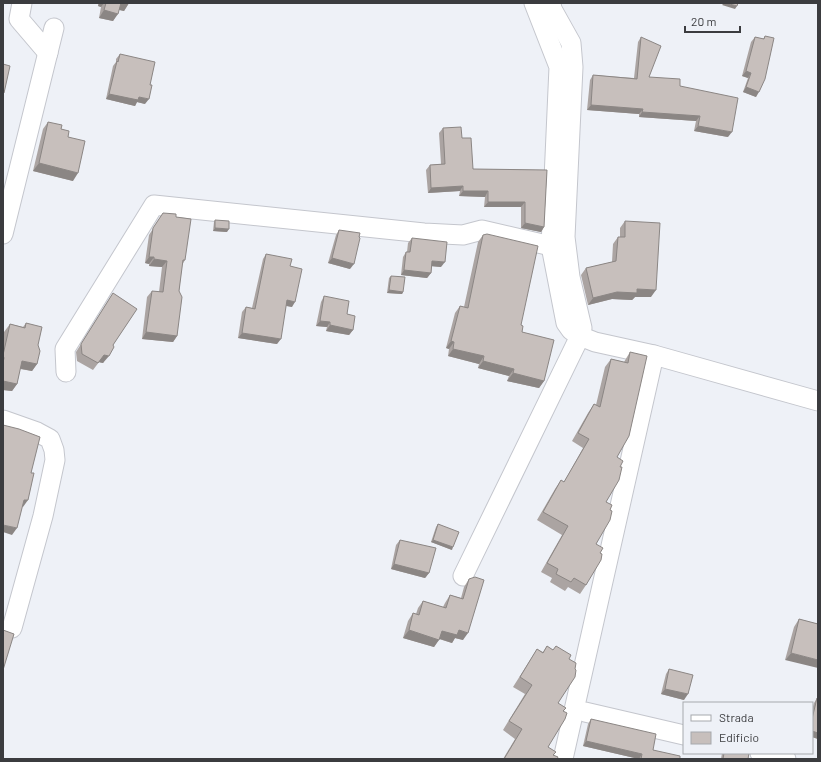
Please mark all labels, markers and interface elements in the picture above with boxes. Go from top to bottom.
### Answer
scale bar [685,8,740,34]
text: 20 m [691,14,717,28]
legend [683,702,813,754]
text: Strada [719,710,754,724]
text: Edificio [719,730,759,744]

